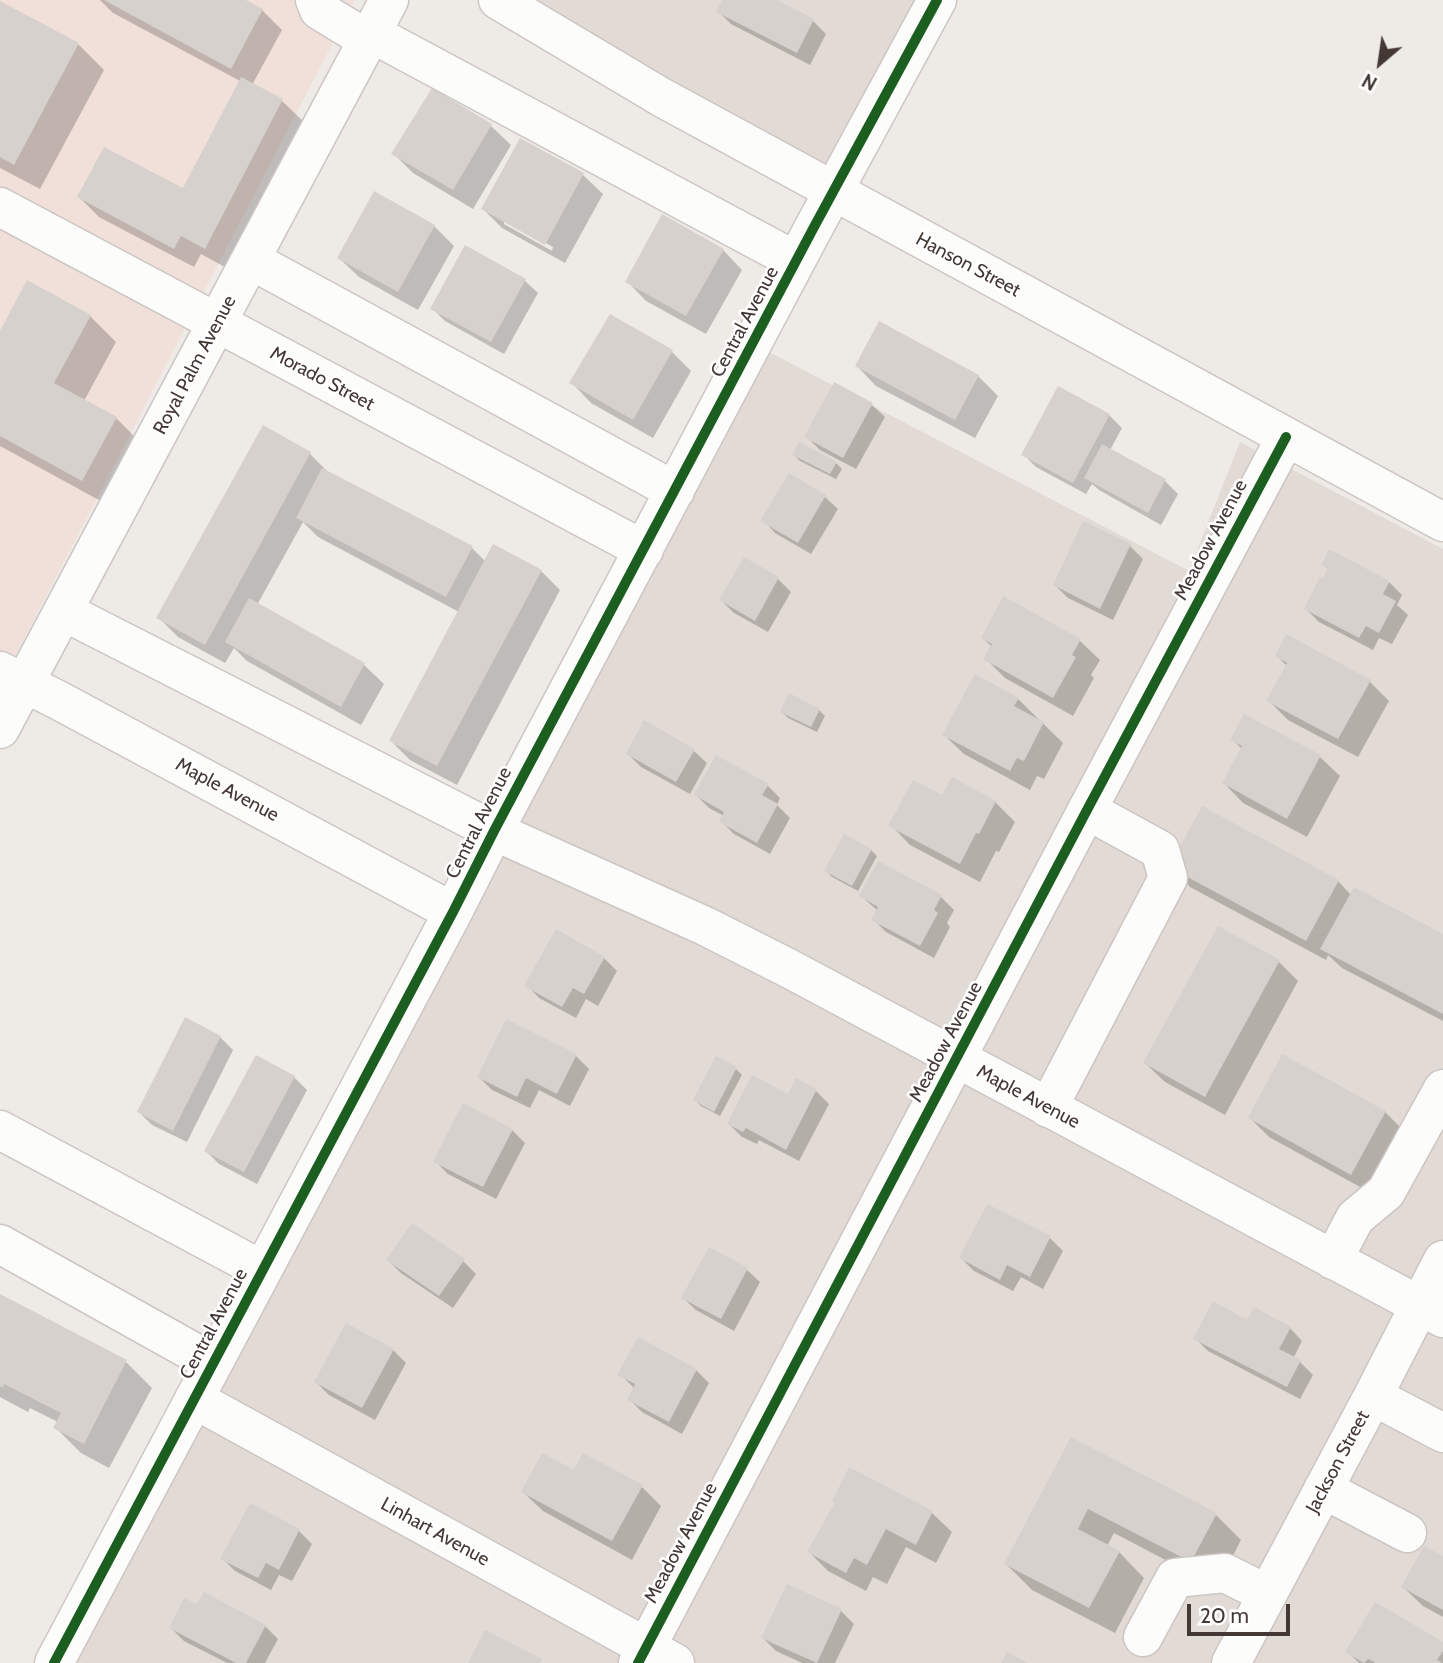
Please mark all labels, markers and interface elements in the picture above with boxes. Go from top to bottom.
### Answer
north arrow [1345,28,1415,98]
text: N [1358,68,1381,95]
street label: Hanson Street [912,228,1024,302]
street label: Central Avenue [706,263,784,381]
street label: Royal Palm Avenue [149,292,241,438]
street label: Morado Street [266,342,378,416]
street label: Meadow Avenue [1170,476,1252,604]
street label: Maple Avenue [171,753,283,827]
street label: Central Avenue [441,763,517,883]
street label: Meadow Avenue [905,978,987,1106]
street label: Maple Avenue [972,1060,1084,1134]
street label: Central Avenue [175,1265,253,1383]
street label: Jackson Street [1301,1407,1375,1517]
street label: Meadow Avenue [640,1479,722,1607]
street label: Linhart Avenue [377,1493,493,1571]
scale bar [1191,1590,1294,1634]
text: 20 m [1200,1603,1249,1628]

